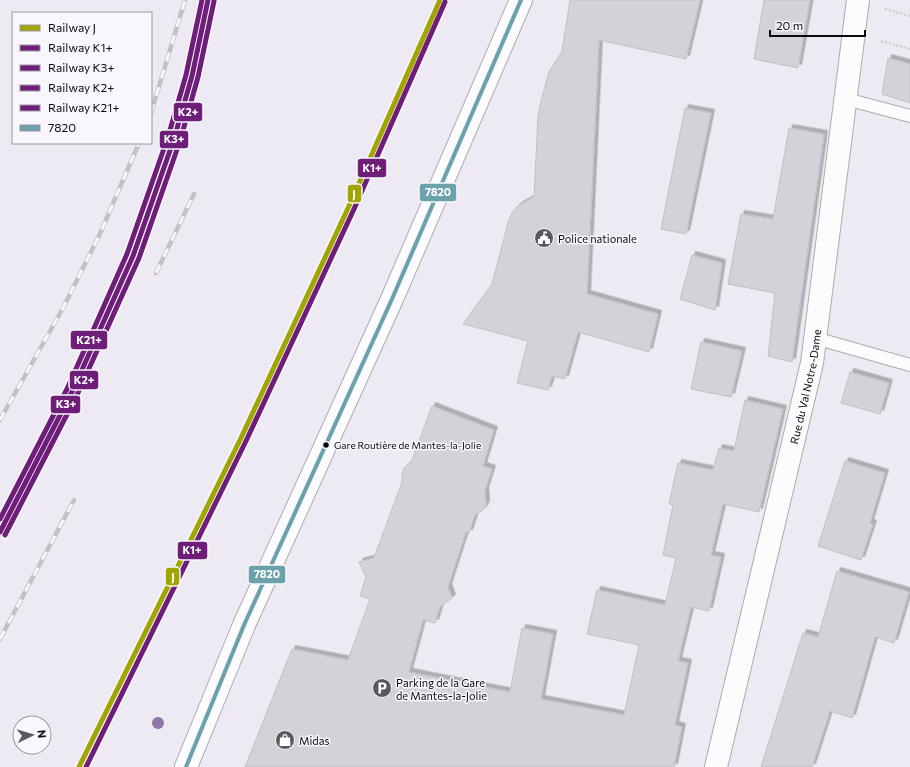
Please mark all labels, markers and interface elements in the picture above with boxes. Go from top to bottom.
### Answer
legend [12,12,152,144]
scale bar [770,12,865,38]
text: 20 m [776,18,803,32]
text: Railway J [48,20,96,35]
text: Railway K1+ [48,40,113,54]
text: Railway K3+ [48,60,115,74]
text: Railway K2+ [48,80,114,94]
text: Railway K21+ [48,100,119,114]
line badge: K2+ [173,102,203,122]
text: K2+ [178,105,199,118]
text: 7820 [48,120,76,134]
line badge: K3+ [159,130,189,149]
text: K3+ [164,132,185,145]
line badge: K1+ [357,158,387,178]
text: K1+ [363,161,382,174]
line badge: 7820 [419,183,457,202]
line badge: J [347,184,362,203]
text: 7820 [425,185,451,198]
text: J [352,187,356,201]
public building icon: Police nationale [533,227,555,249]
place label: Police nationale [558,232,637,245]
street label: Rue du Val Notre-Dame [787,328,823,445]
line badge: K21+ [70,330,108,350]
text: K21+ [76,333,102,346]
line badge: K2+ [69,370,99,390]
text: K2+ [74,373,95,386]
line badge: K3+ [50,395,81,414]
text: K3+ [56,397,77,410]
place label: Gare Routière de Mantes-la-Jolie [334,439,481,451]
marker: Gare Routière de Mantes-la-Jolie [321,440,331,450]
line badge: K1+ [177,541,208,560]
text: K1+ [183,543,202,556]
line badge: 7820 [248,565,286,584]
line badge: J [165,567,180,586]
text: 7820 [254,567,280,580]
text: J [171,570,175,584]
place label: Parking de la Gare de Mantes-la-Jolie [396,676,487,703]
parking icon: Parking de la Gare de Mantes-la-Jolie [371,677,393,699]
north arrow [12,715,52,755]
text: N [36,729,49,739]
shop icon: Midas [274,729,296,751]
place label: Midas [299,734,329,747]

